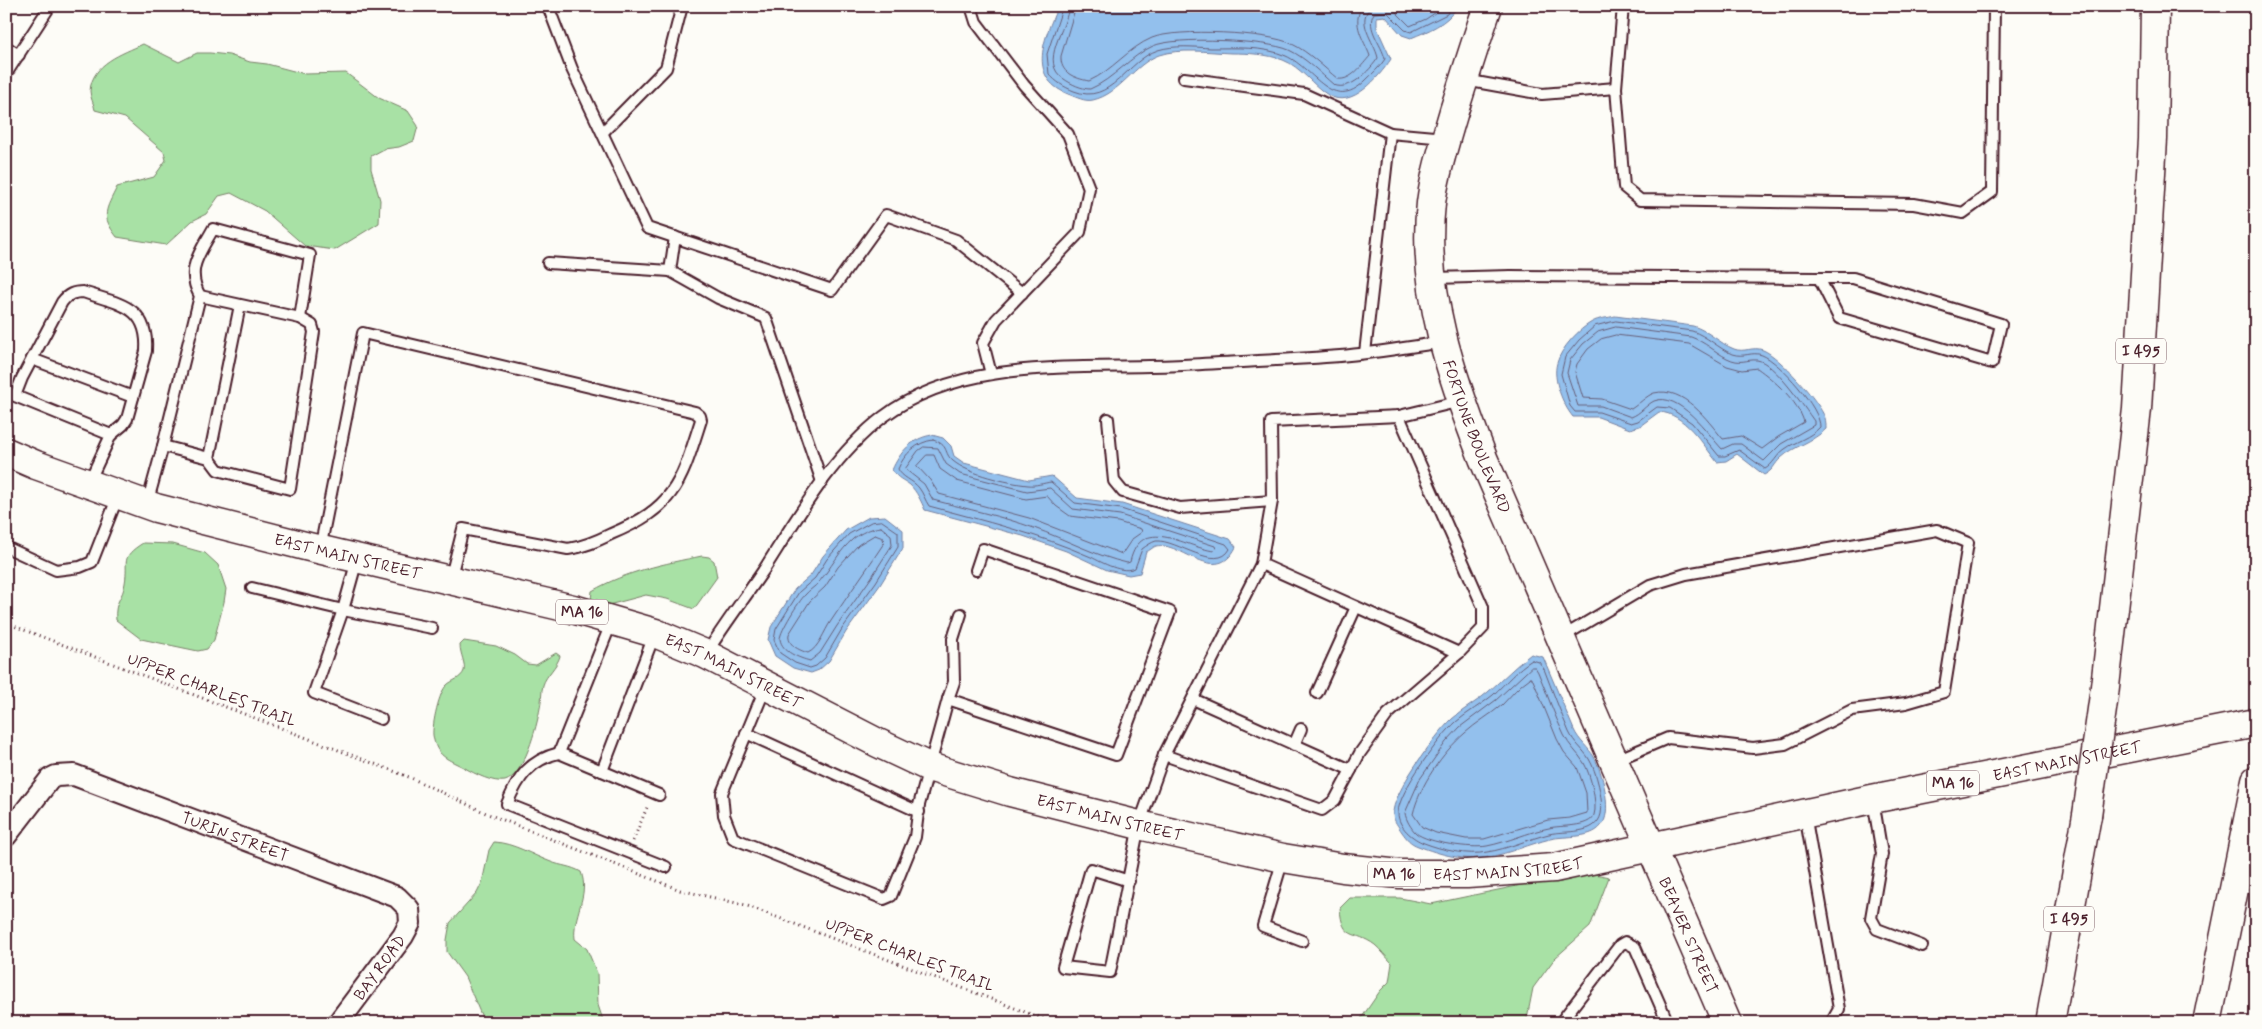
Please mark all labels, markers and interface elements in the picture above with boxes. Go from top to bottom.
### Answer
road number: I 495 [2116,338,2166,364]
street label: FORTUNE BOULEVARD [1437,358,1515,517]
street label: EAST MAIN STREET [272,530,424,585]
road number: MA 16 [556,600,608,624]
street label: EAST MAIN STREET [661,629,806,715]
street label: UPPER CHARLES TRAIL [124,648,299,732]
street label: EAST MAIN STREET [1991,737,2144,787]
road number: MA 16 [1927,770,1979,796]
street label: EAST MAIN STREET [1034,790,1186,847]
street label: TURIN STREET [178,807,291,867]
street label: EAST MAIN STREET [1433,853,1586,886]
road number: MA 16 [1368,862,1420,886]
street label: BEAVER STREET [1653,874,1722,997]
road number: I 495 [2044,906,2094,932]
street label: UPPER CHARLES TRAIL [822,913,997,997]
street label: BAY ROAD [349,931,411,1005]

